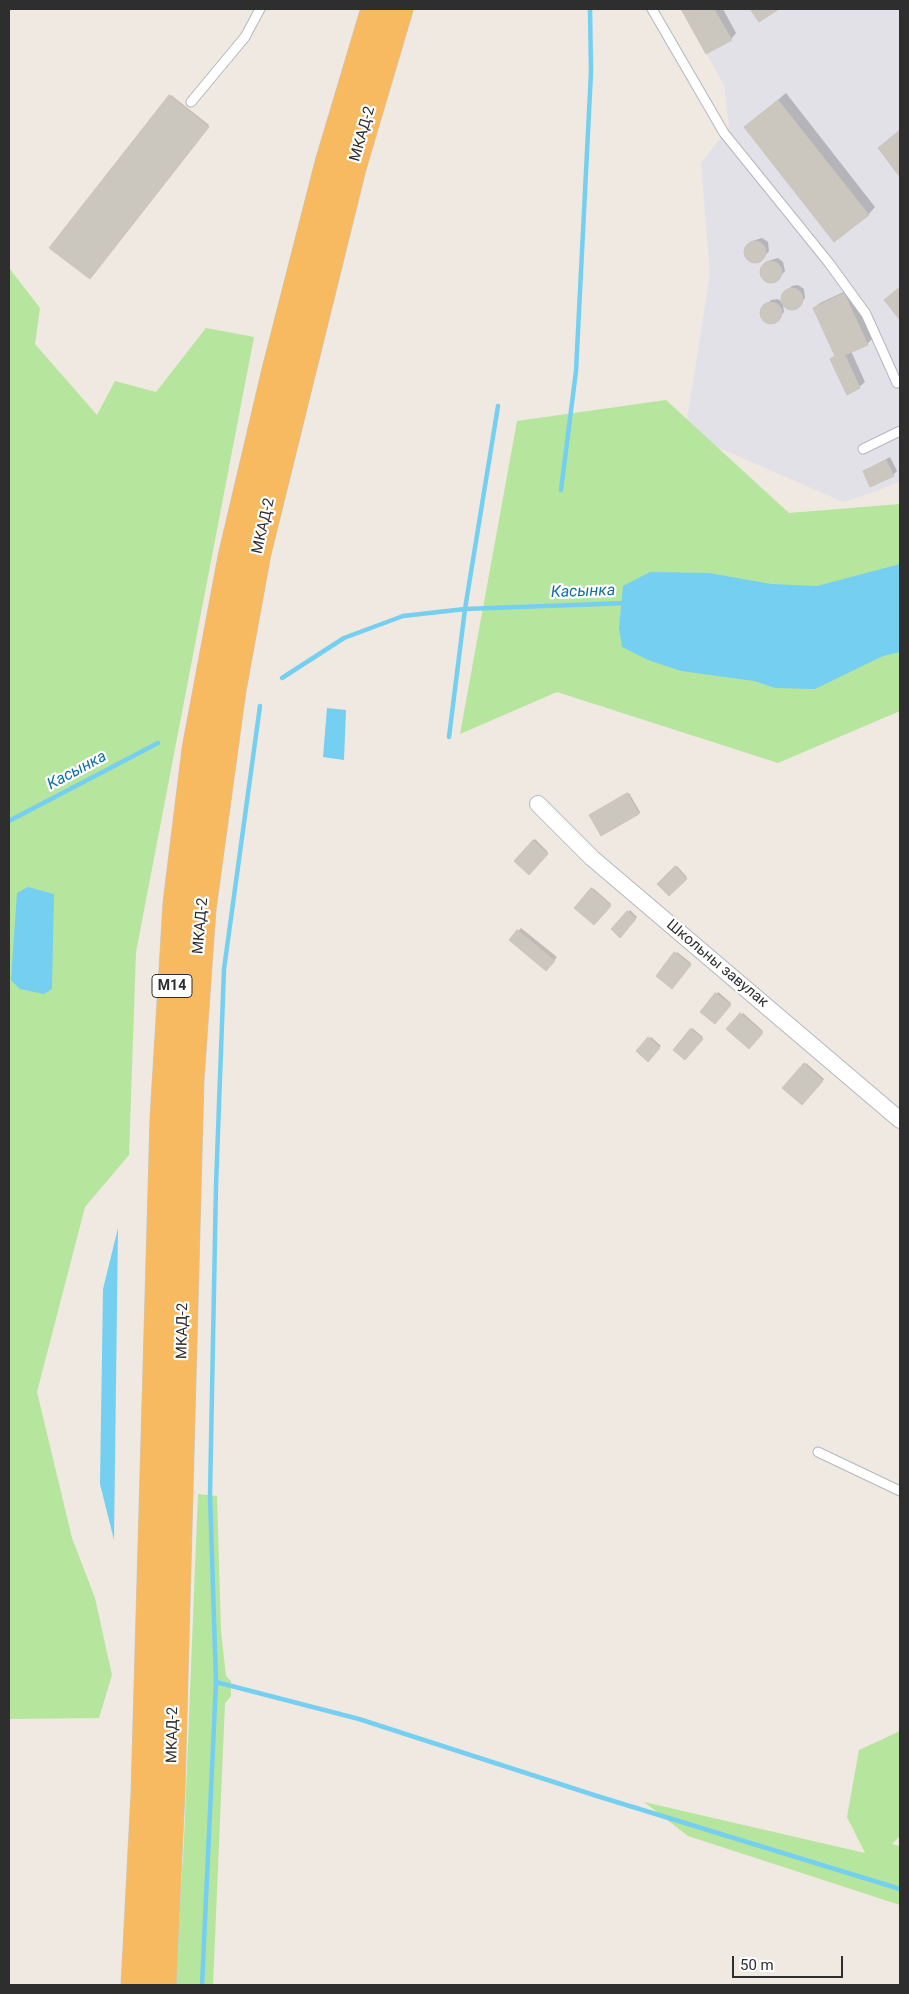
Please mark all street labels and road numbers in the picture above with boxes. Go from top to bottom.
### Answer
street label: МКАД-2 [347,104,379,164]
street label: МКАД-2 [249,496,279,556]
street label: МКАД-2 [190,897,212,955]
street label: Школьны завулак [662,916,772,1012]
road number: М14 [152,974,192,998]
street label: МКАД-2 [174,1303,192,1359]
street label: МКАД-2 [164,1707,182,1763]

